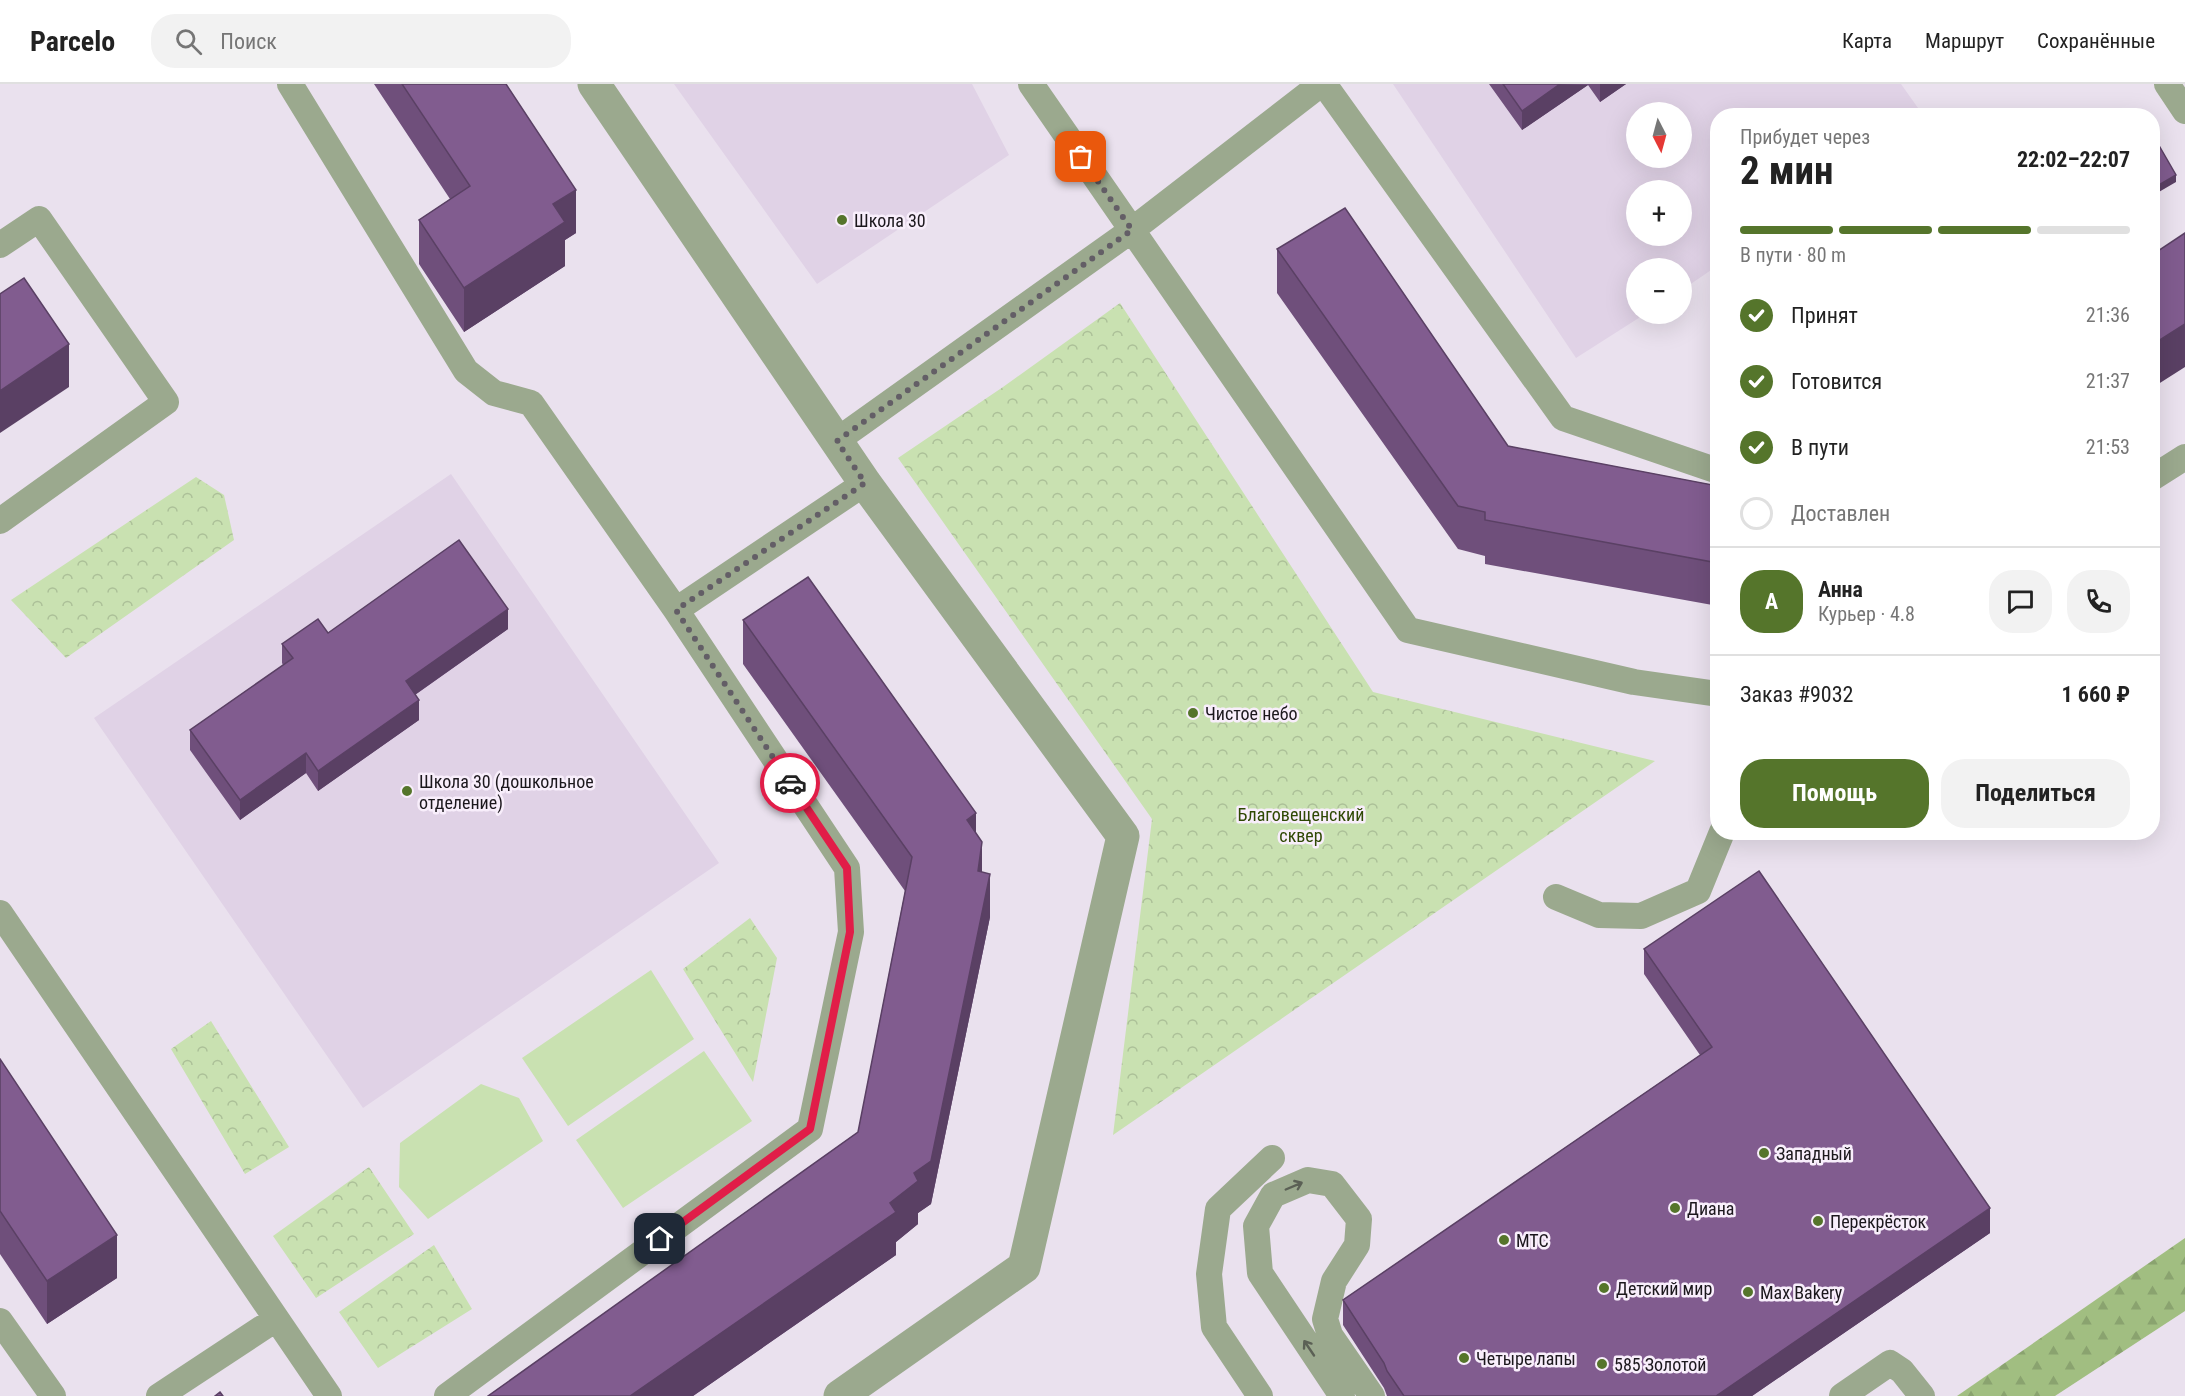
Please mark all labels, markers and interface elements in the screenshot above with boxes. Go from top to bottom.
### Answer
search box [151,14,571,68]
text: Parcelo [30,25,115,58]
icon: search [172,25,205,58]
text: Поиск [220,29,277,54]
text: Карта [1842,29,1892,53]
text: Маршрут [1925,29,2004,53]
text: Сохранённые [2037,29,2155,53]
north arrow [1626,102,1692,168]
map controls [1626,102,1692,324]
text: Прибудет через [1740,125,1870,149]
pin [1055,131,1106,182]
icon: bag [1064,140,1097,173]
text: 22:02–22:07 [2017,147,2130,172]
text: 2 мин [1740,148,1834,194]
button: + [1626,180,1692,246]
place label: Школа 30 [854,210,926,231]
marker: Школа 30 [835,213,849,227]
text: В пути · 80 m [1740,243,1846,267]
button: − [1626,258,1692,324]
icon: check [1740,299,1773,332]
text: Принят [1791,303,1858,328]
text: 21:36 [2086,303,2130,327]
icon: check [1740,365,1773,398]
text: Готовится [1791,369,1882,394]
text: 21:37 [2086,369,2130,393]
icon: check [1740,431,1773,464]
text: В пути [1791,435,1849,460]
text: 21:53 [2086,435,2130,459]
text: Доставлен [1791,501,1890,526]
button: chat [1989,570,2052,633]
button: phone [2067,570,2130,633]
text: Анна [1818,577,1863,602]
text: А [1765,589,1778,614]
text: Курьер · 4.8 [1818,602,1915,626]
text: Заказ #9032 [1740,682,1853,707]
text: 1 660 ₽ [2062,682,2130,707]
place label: Чистое небо [1205,703,1298,724]
marker: Чистое небо [1186,706,1200,720]
courier [760,753,820,813]
button: Помощь [1740,759,1929,828]
button: Поделиться [1941,759,2130,828]
icon: car [774,767,807,800]
place label: Школа 30 (дошкольное отделение) [419,771,594,814]
marker: Школа 30 (дошкольное отделение) [400,784,414,798]
park label: Благовещенский сквер [1238,804,1364,846]
place label: Западный [1776,1143,1852,1164]
marker: Западный [1757,1146,1771,1160]
one-way arrow [1284,1180,1302,1191]
place label: Диана [1687,1198,1734,1219]
marker: Диана [1668,1201,1682,1215]
place label: Перекрёсток [1830,1211,1927,1232]
pin [634,1213,685,1264]
marker: Перекрёсток [1811,1214,1825,1228]
icon: home [643,1222,676,1255]
place label: МТС [1516,1230,1549,1251]
marker: МТС [1497,1233,1511,1247]
place label: Детский мир [1616,1278,1712,1299]
marker: Детский мир [1597,1281,1611,1295]
place label: Max Bakery [1760,1282,1843,1303]
marker: Max Bakery [1741,1285,1755,1299]
one-way arrow [1303,1339,1316,1356]
place label: Четыре лапы [1476,1348,1576,1369]
marker: Четыре лапы [1457,1351,1471,1365]
place label: 585 Золотой [1614,1354,1707,1375]
marker: 585 Золотой [1595,1357,1609,1371]

